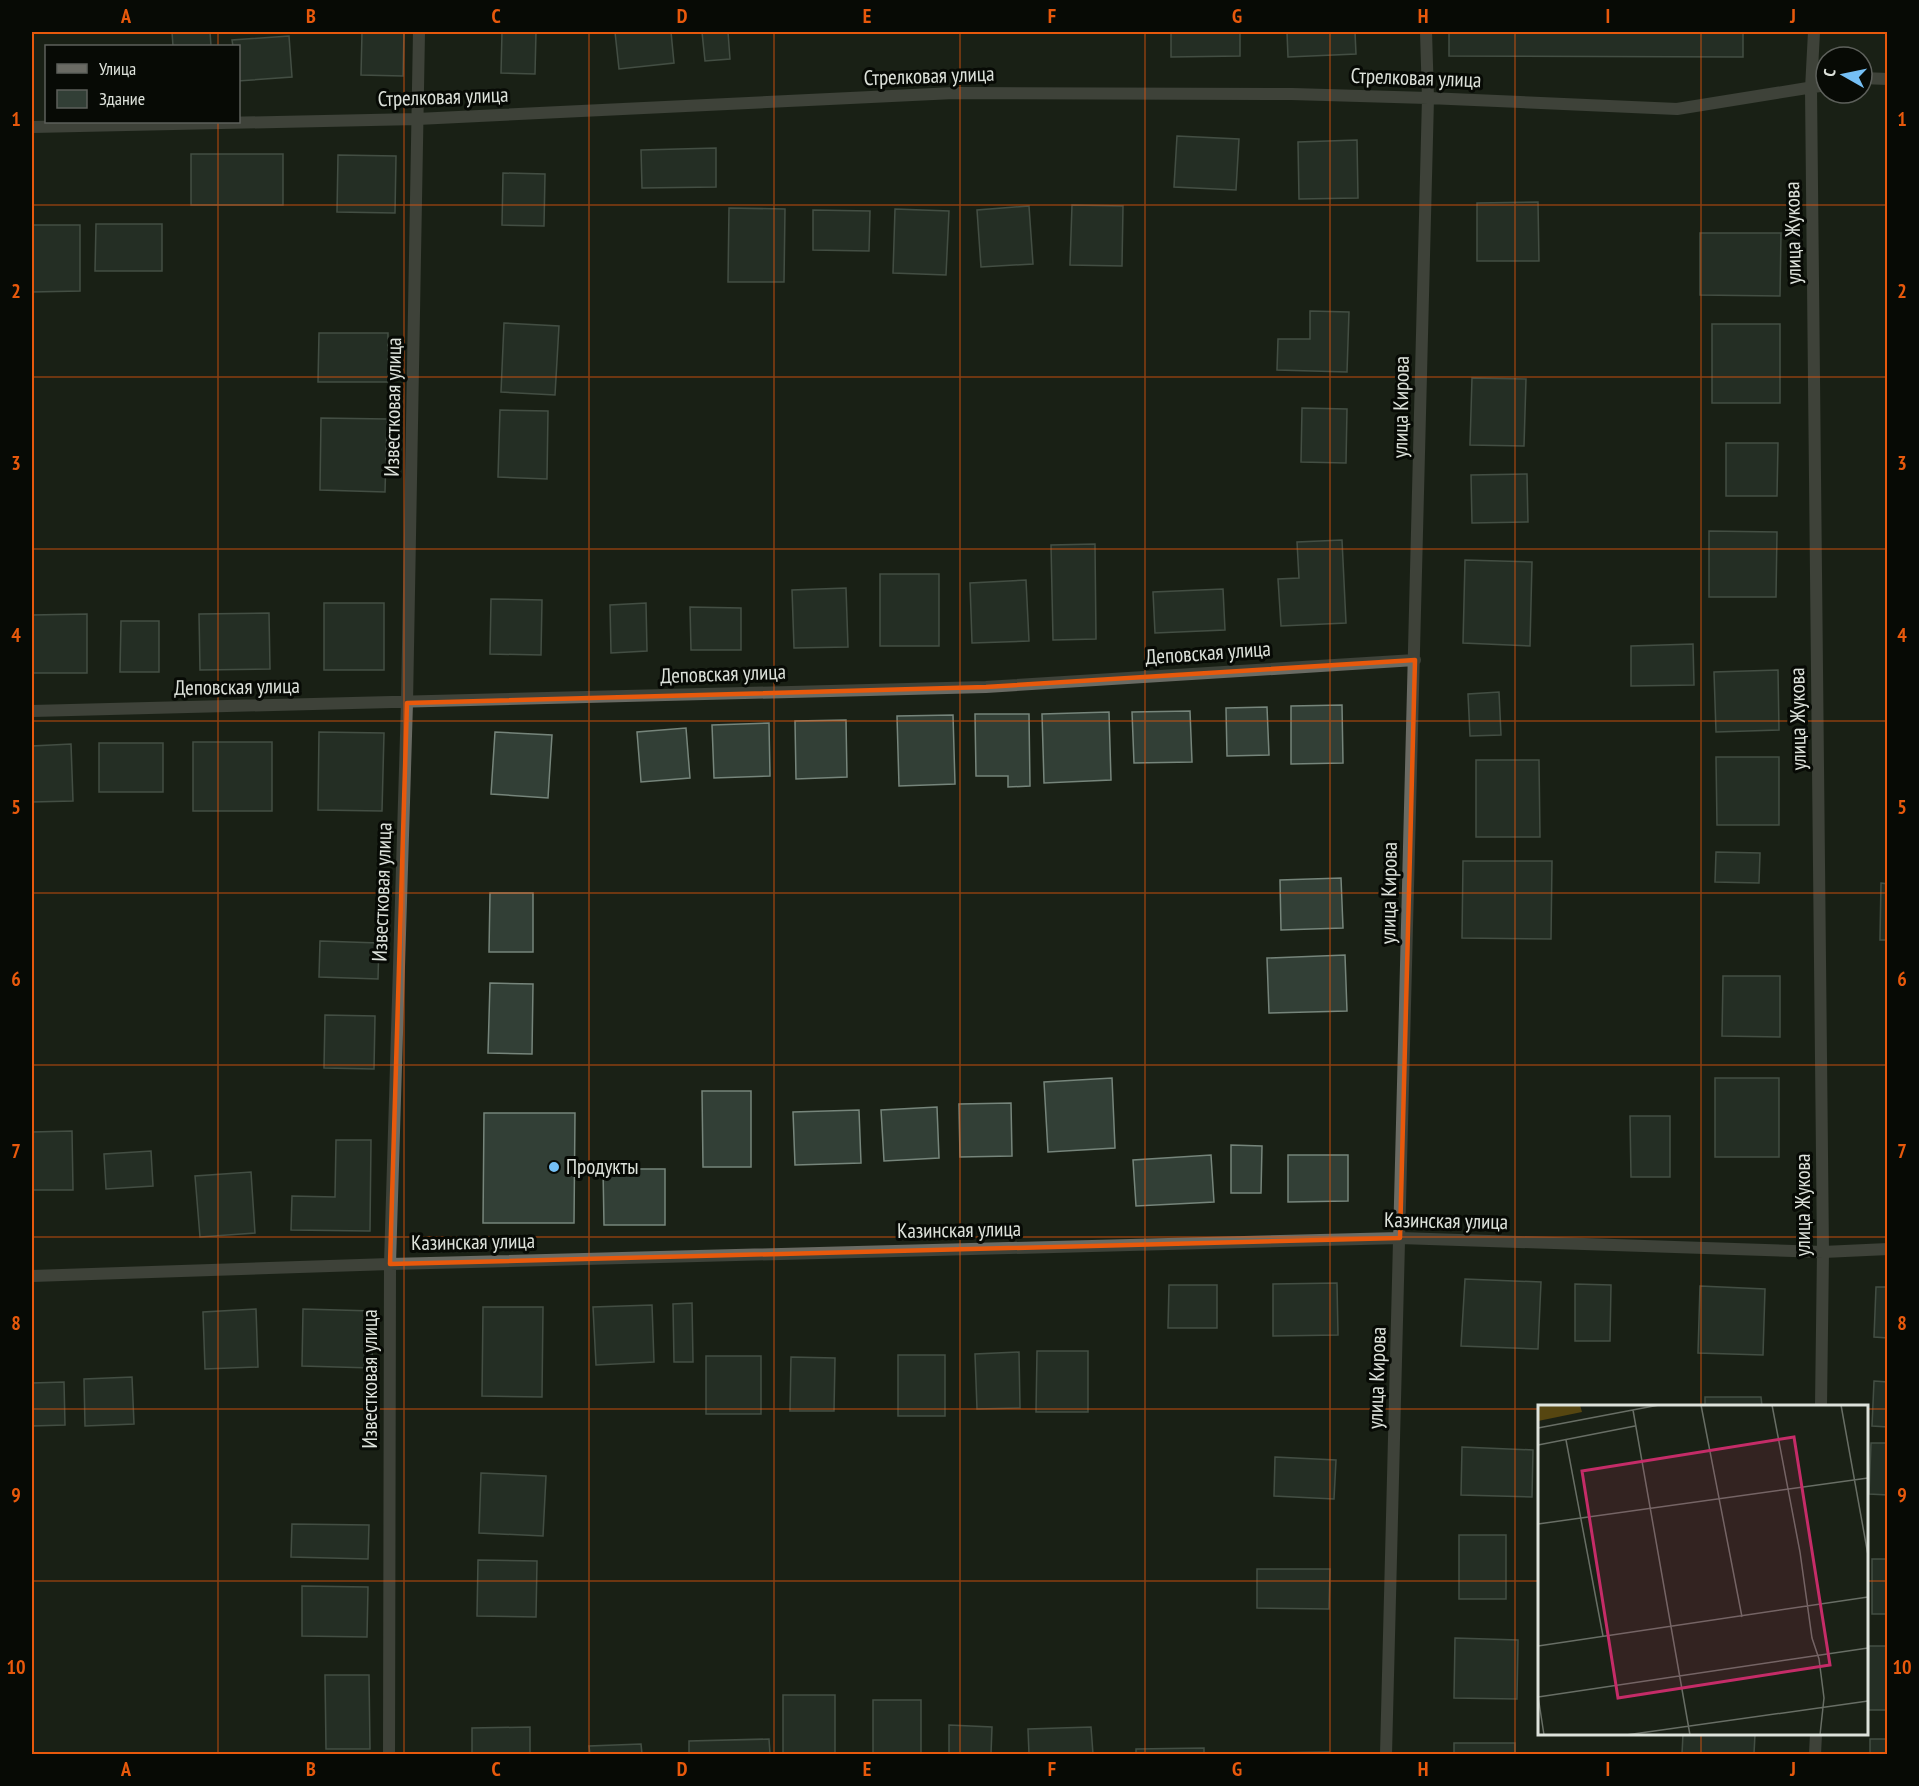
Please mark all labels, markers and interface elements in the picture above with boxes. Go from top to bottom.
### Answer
text: A [120,3,132,29]
text: B [306,3,316,29]
text: C [491,3,501,29]
text: D [677,3,688,29]
text: E [863,3,871,29]
text: F [1048,3,1056,29]
text: G [1232,3,1242,29]
text: H [1418,3,1428,29]
text: I [1606,3,1610,29]
text: J [1789,3,1796,29]
legend [45,45,240,123]
north arrow [1814,45,1874,105]
text: Улица [99,57,136,80]
street label: Стрелковая улица [863,60,995,91]
street label: Стрелковая улица [1350,62,1482,93]
text: С [1819,67,1840,78]
street label: Стрелковая улица [377,81,509,112]
text: Здание [99,87,145,110]
text: 1 [11,106,21,132]
text: 1 [1897,106,1907,132]
street label: улица Жукова [1778,181,1807,285]
text: 2 [11,278,21,304]
text: 2 [1897,278,1907,304]
street label: Известковая улица [378,337,407,477]
street label: улица Кирова [1386,356,1415,458]
text: 3 [11,450,21,476]
text: 3 [1897,450,1907,476]
text: 4 [11,622,21,648]
text: 4 [1897,622,1907,648]
street label: Деповская улица [1144,635,1272,670]
street label: Деповская улица [660,658,786,689]
street label: улица Жукова [1783,667,1812,771]
street label: Деповская улица [174,672,300,701]
text: 5 [11,794,21,820]
text: 5 [1897,794,1907,820]
street label: Известковая улица [366,822,397,962]
street label: улица Кирова [1374,842,1403,944]
text: 6 [11,966,21,992]
text: 6 [1897,966,1907,992]
text: 7 [11,1138,21,1164]
text: 7 [1897,1138,1907,1164]
place label: Продукты [566,1153,639,1180]
street label: улица Жукова [1789,1154,1816,1256]
marker: Продукты [547,1160,561,1174]
street label: Казинская улица [1384,1206,1508,1235]
street label: Казинская улица [897,1215,1021,1244]
street label: Казинская улица [411,1227,535,1256]
street label: Известковая улица [356,1309,383,1449]
text: 8 [11,1310,21,1336]
text: 8 [1897,1310,1907,1336]
street label: улица Кирова [1361,1326,1392,1430]
inset map [1538,1405,1868,1735]
text: 9 [11,1482,21,1508]
text: 9 [1897,1482,1907,1508]
text: 10 [6,1654,26,1680]
text: 10 [1892,1654,1912,1680]
text: A [120,1756,132,1782]
text: B [306,1756,316,1782]
text: C [491,1756,501,1782]
text: D [677,1756,688,1782]
text: E [863,1756,871,1782]
text: F [1048,1756,1056,1782]
text: G [1232,1756,1242,1782]
text: H [1418,1756,1428,1782]
text: I [1606,1756,1610,1782]
text: J [1789,1756,1796,1782]

